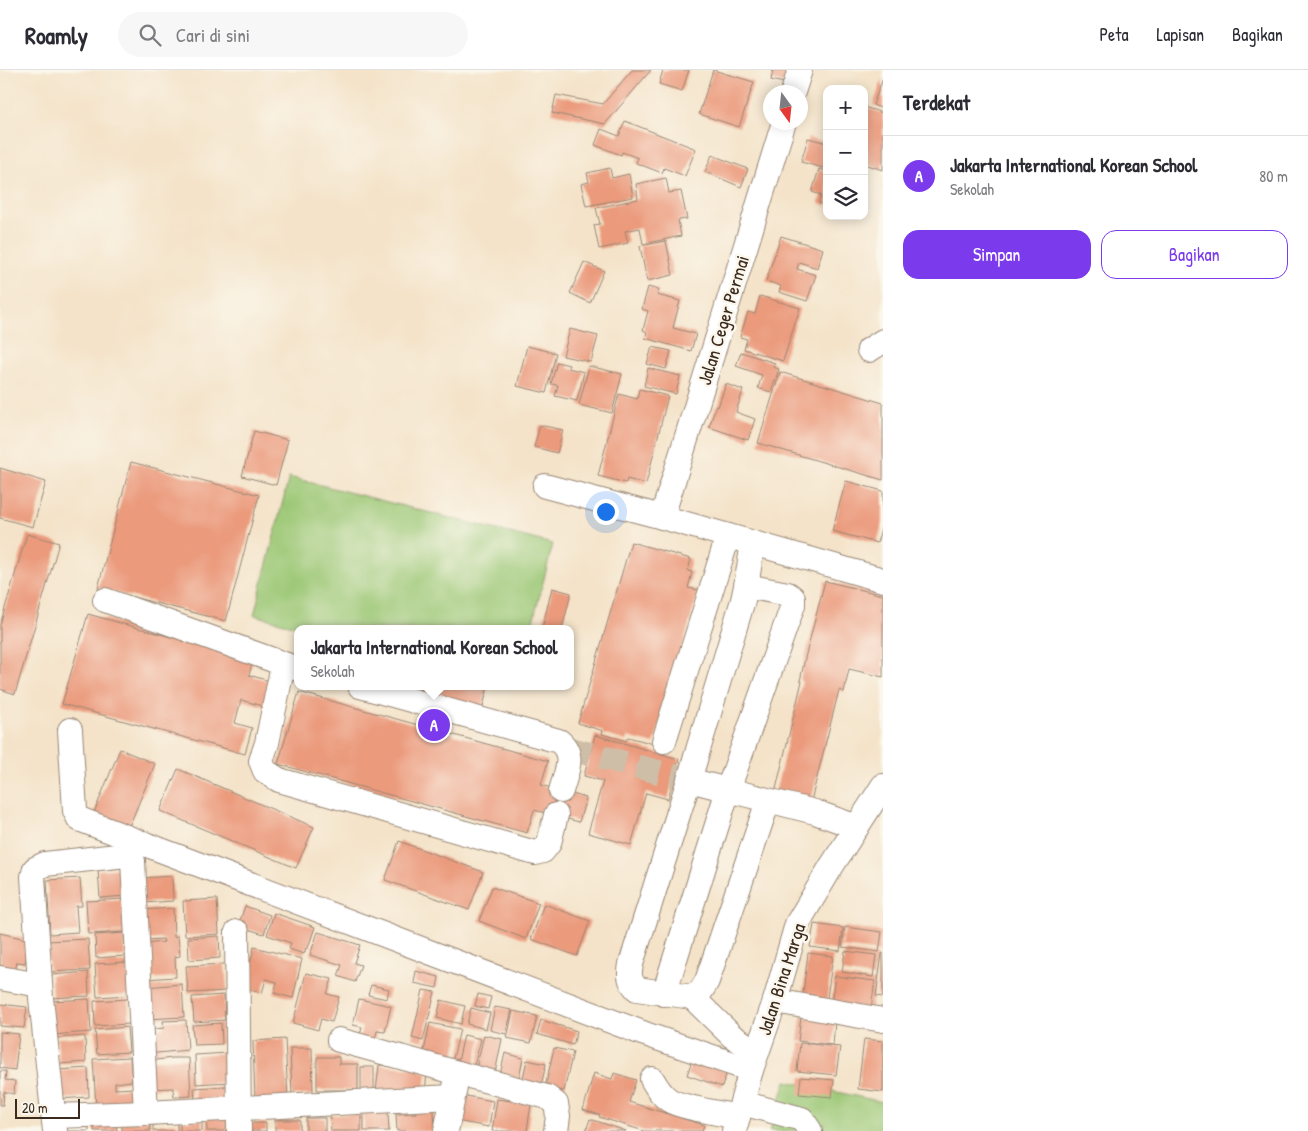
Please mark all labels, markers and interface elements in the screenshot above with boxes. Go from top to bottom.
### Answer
search box [118,12,468,57]
text: Roamly [25,19,88,51]
icon: search [136,21,164,49]
text: Cari di sini [176,22,250,48]
text: Peta [1099,22,1128,47]
text: Lapisan [1156,22,1204,47]
text: Bagikan [1232,22,1283,47]
north arrow [763,85,808,130]
map controls [823,85,868,220]
button: + [823,85,868,130]
text: Terdekat [903,88,970,117]
button: − [823,130,868,175]
text: Jakarta International Korean School [950,152,1197,178]
text: A [915,165,923,187]
text: 80 m [1259,165,1288,187]
button: layers [823,175,868,220]
text: Sekolah [950,178,994,200]
button: Simpan [903,230,1091,279]
button: Bagikan [1101,230,1288,279]
street label: Jalan Ceger Permai [691,252,755,388]
your location [593,499,619,525]
popup [294,625,574,690]
text: Jakarta International Korean School [310,634,558,660]
text: Sekolah [310,660,354,682]
pin: A [418,706,450,744]
street label: Jalan Bina Marga [751,919,811,1038]
scale bar [15,1096,80,1119]
text: 20 m [22,1098,48,1117]

